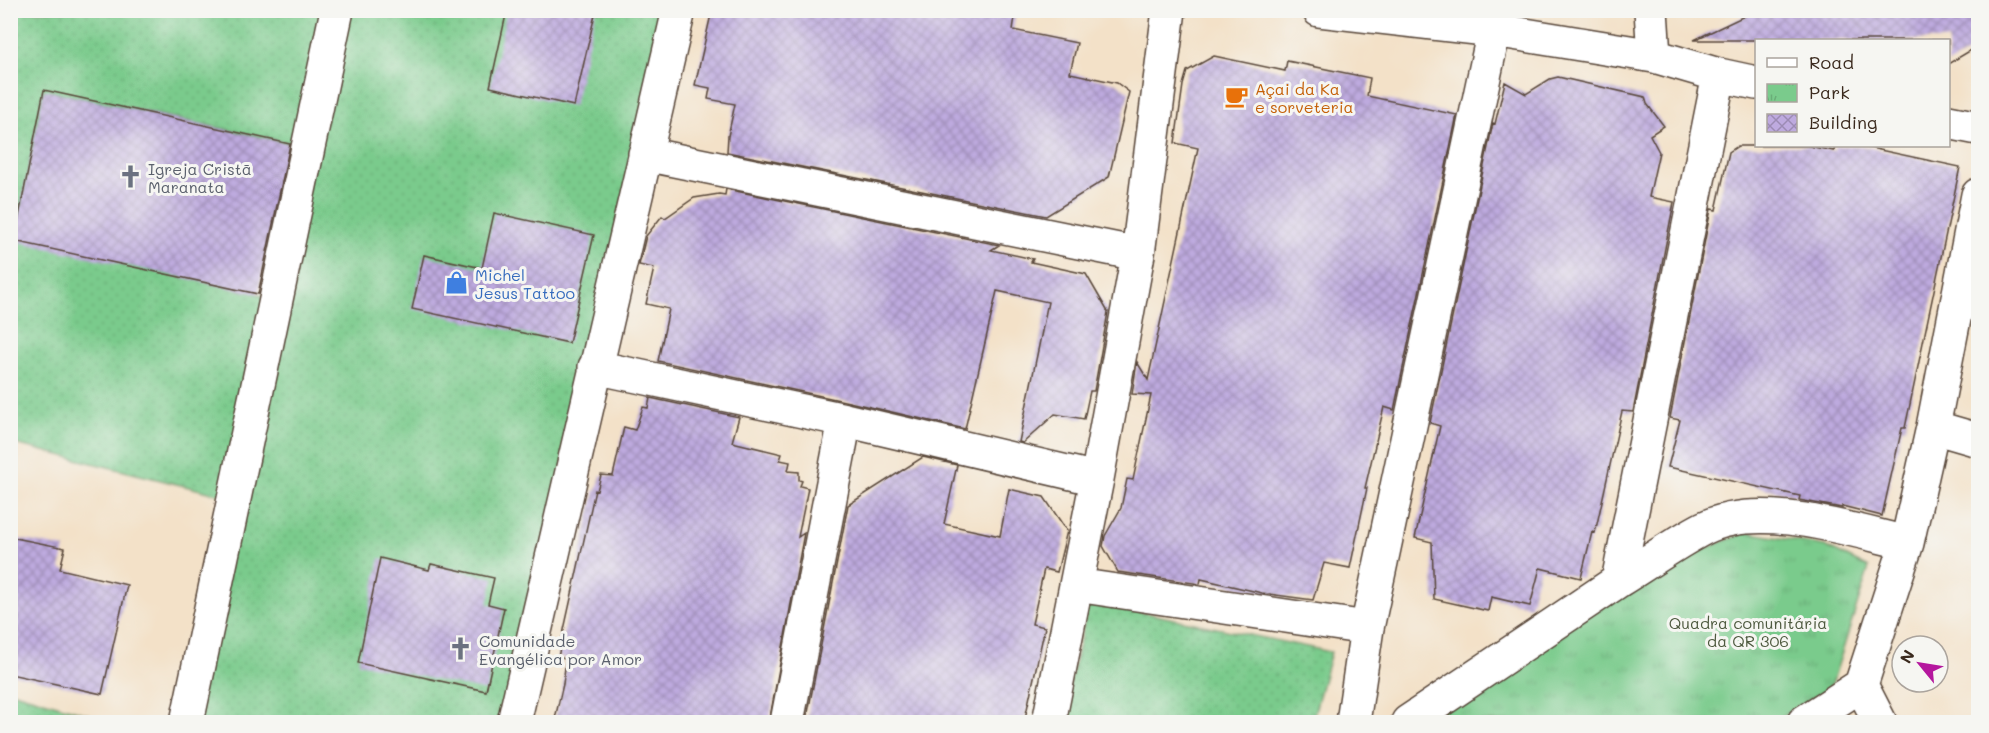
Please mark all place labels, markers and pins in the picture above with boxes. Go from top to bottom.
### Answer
place label: Açai da Ka e sorveteria [1255,78,1354,117]
cafe icon: Açai da Ka e sorveteria [1224,84,1250,110]
place label: Igreja Cristã Maranata [148,158,252,197]
church icon: Igreja Cristã Maranata [117,164,143,190]
place label: Michel Jesus Tattoo [475,264,575,303]
shop icon: Michel Jesus Tattoo [444,270,470,296]
place label: Comunidade Evangélica por Amor [479,630,642,669]
church icon: Comunidade Evangélica por Amor [448,636,474,662]

